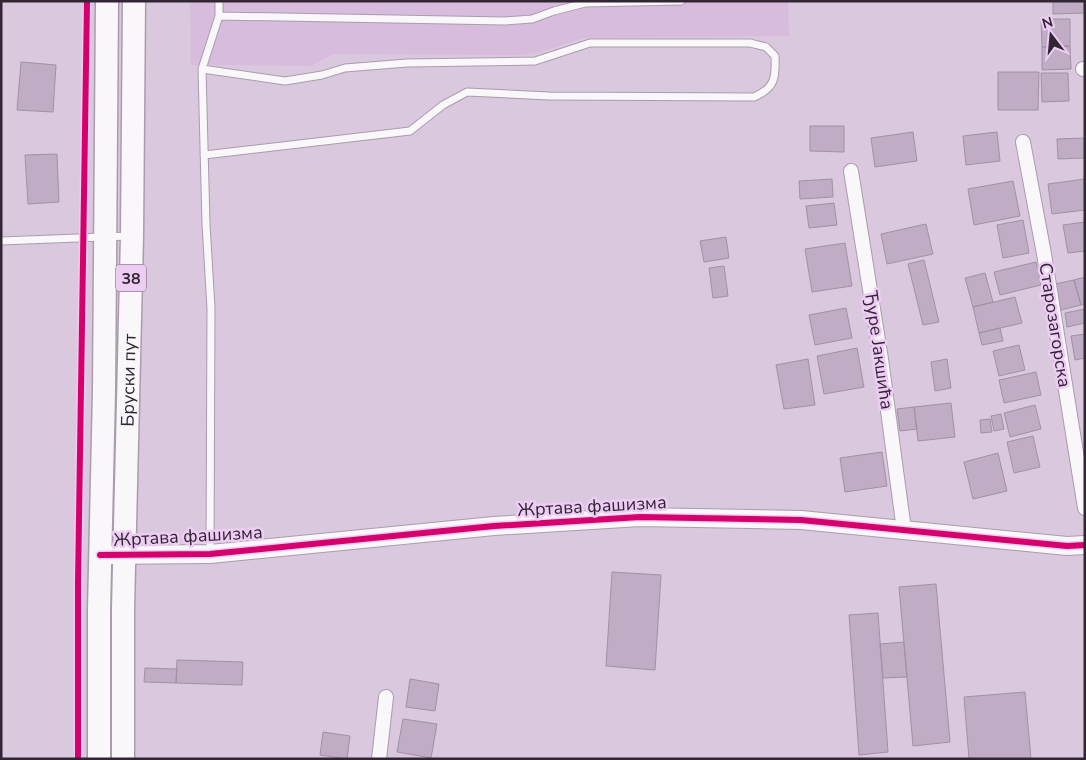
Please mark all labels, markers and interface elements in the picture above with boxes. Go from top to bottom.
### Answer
north arrow [1026,10,1076,60]
text: N [1040,12,1055,34]
street label: Старозагорска [1033,261,1077,389]
road number: 38 [116,264,146,292]
street label: Ђуре Јакшића [859,289,899,411]
street label: Бруски пут [115,333,142,427]
street label: Жртава фашизма [517,490,667,522]
street label: Жртава фашизма [113,520,263,552]

